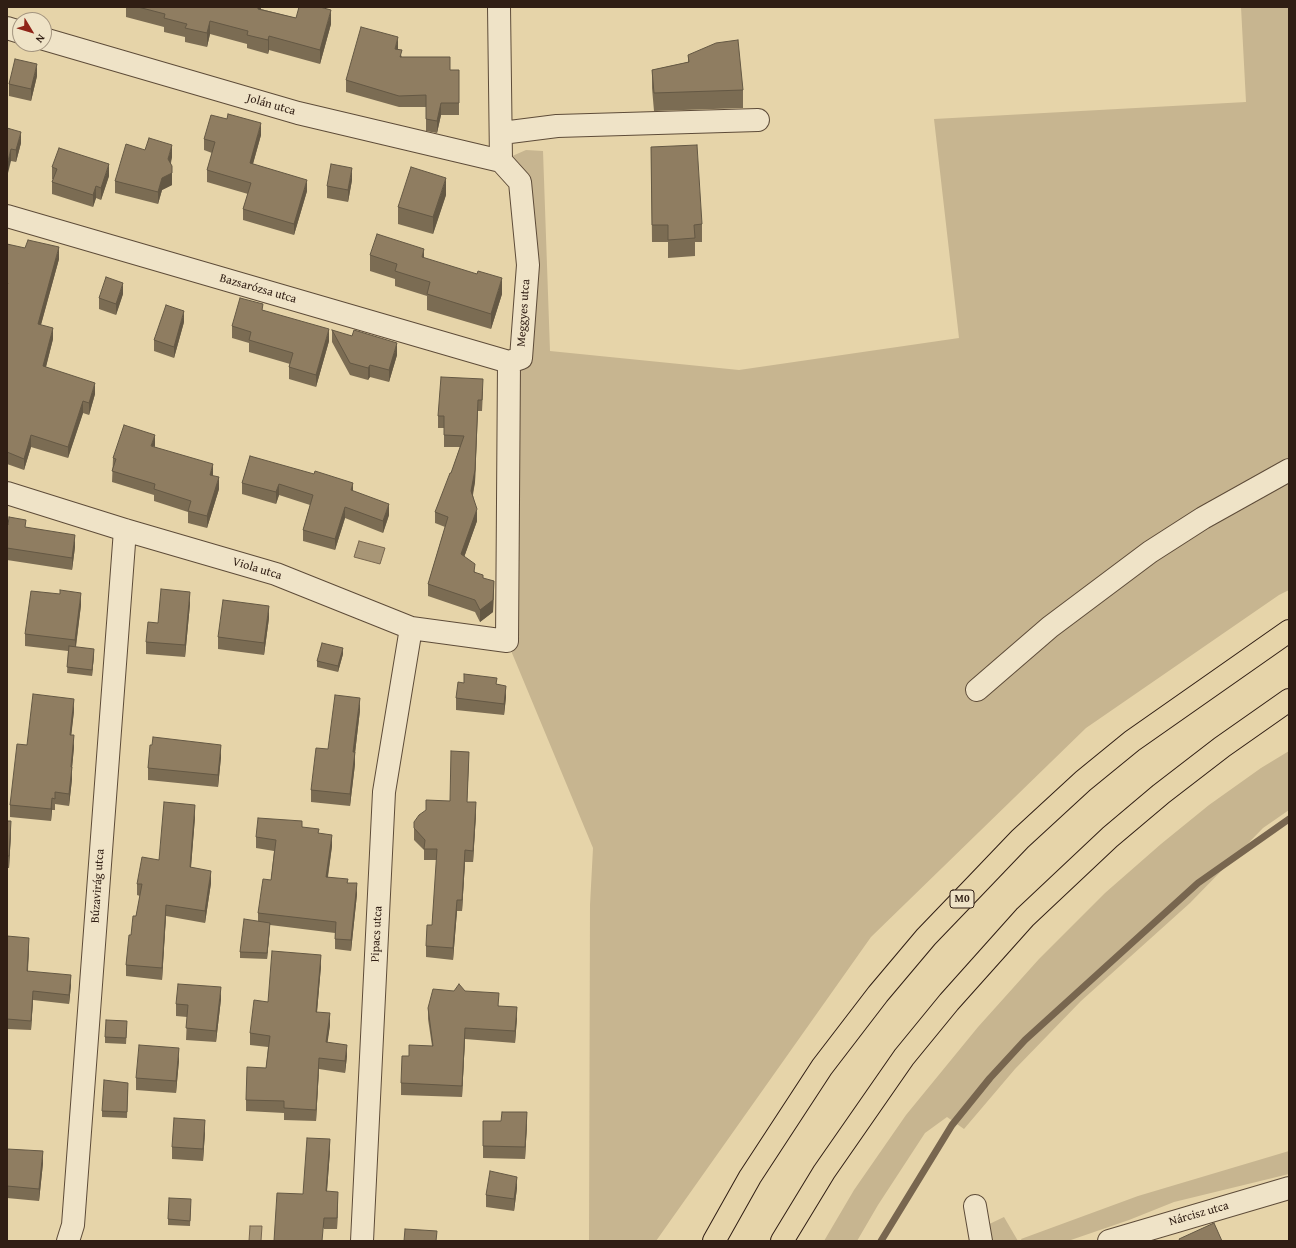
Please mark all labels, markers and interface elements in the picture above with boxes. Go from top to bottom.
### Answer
north arrow [12,12,52,52]
text: N [32,31,49,47]
street label: Jolán utca [245,91,297,119]
street label: Bazsarózsa utca [218,271,298,307]
street label: Meggyes utca [514,279,534,347]
street label: Viola utca [231,555,283,583]
street label: Búzavirág utca [88,848,108,924]
road number: M0 [950,890,974,908]
street label: Pipacs utca [368,905,386,963]
street label: Nárcisz utca [1168,1199,1230,1229]

